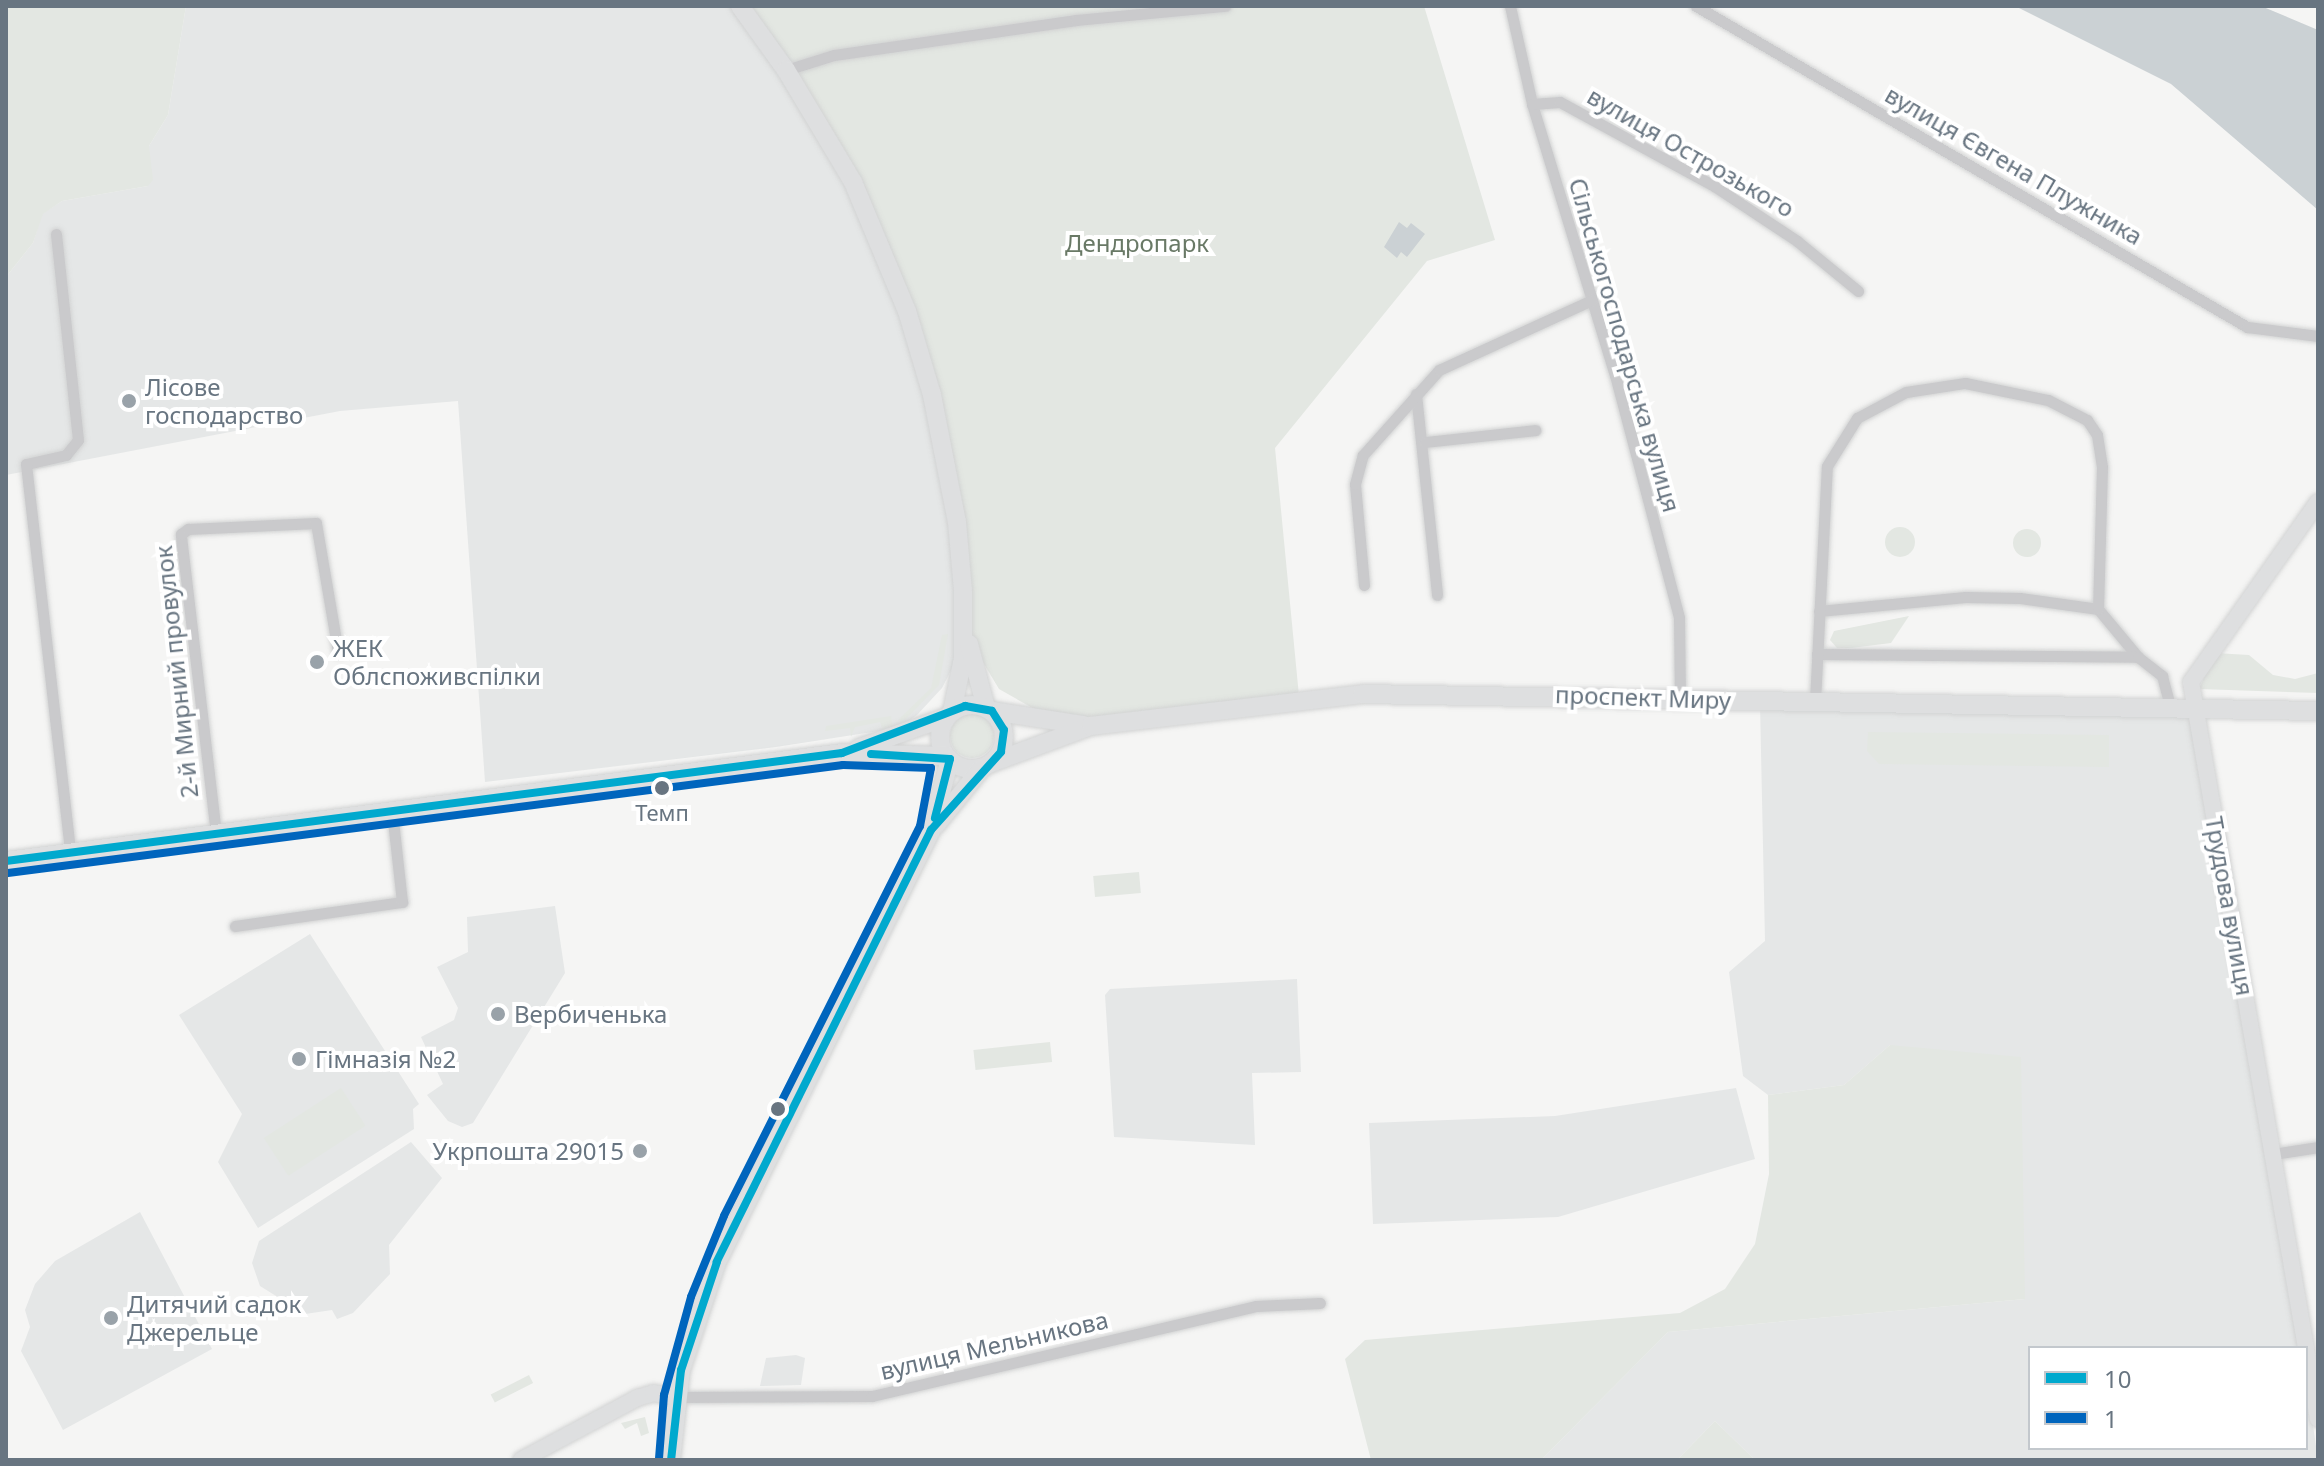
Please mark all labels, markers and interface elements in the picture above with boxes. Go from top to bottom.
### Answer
street label: вулиця Євгена Плужника [1880,79,2148,251]
street label: вулиця Острозького [1582,81,1800,223]
street label: Сільськогосподарська вулиця [1563,175,1687,515]
park label: Дендропарк [1065,229,1209,257]
place label: Лісове господарство [145,373,303,429]
marker: Лісове господарство [120,392,138,410]
street label: 2-й Мирний провулок [148,544,204,800]
place label: ЖЕК Облспоживспілки [333,634,541,690]
marker: ЖЕК Облспоживспілки [308,653,326,671]
street label: проспект Миру [1555,680,1731,714]
marker: Темп [654,780,670,796]
place label: Темп [635,800,689,826]
street label: Трудова вулиця [2200,814,2260,998]
place label: Вербиченька [514,1000,667,1028]
marker: Вербиченька [489,1005,507,1023]
place label: Гімназія №2 [315,1045,456,1073]
marker: Гімназія №2 [290,1050,308,1068]
unlabelled marker [770,1101,786,1117]
place label: Укрпошта 29015 [432,1137,624,1165]
marker: Укрпошта 29015 [631,1142,649,1160]
place label: Дитячий садок Джерельце [127,1290,301,1346]
street label: вулиця Мельникова [877,1305,1111,1385]
marker: Дитячий садок Джерельце [102,1309,120,1327]
legend [2028,1346,2308,1450]
text: 10 [2104,1362,2131,1395]
text: 1 [2104,1402,2118,1435]

